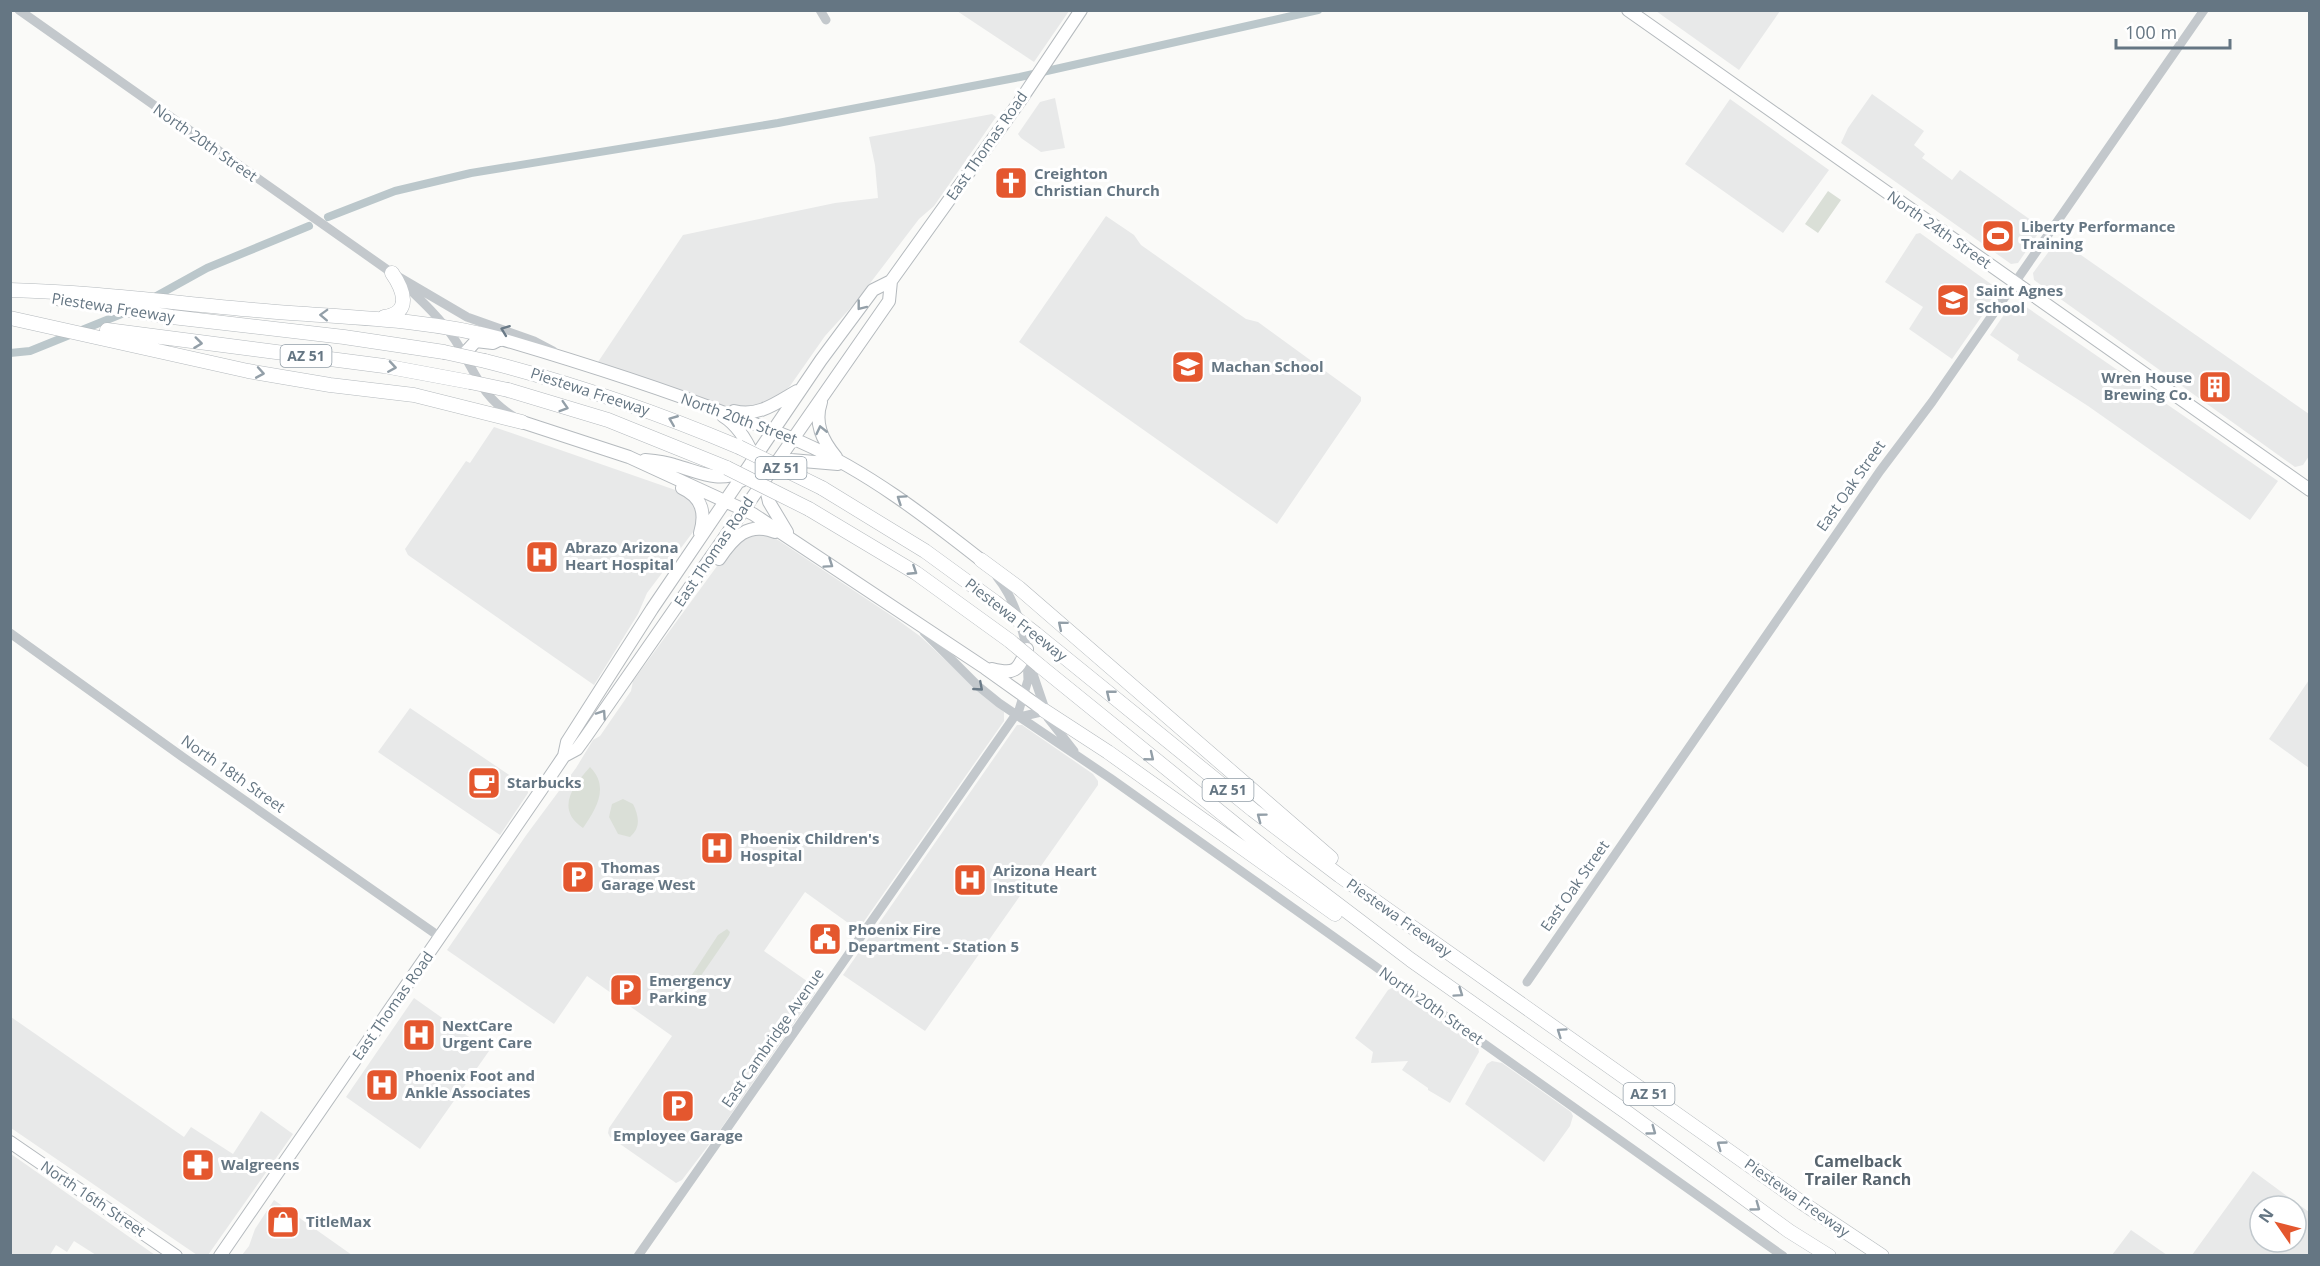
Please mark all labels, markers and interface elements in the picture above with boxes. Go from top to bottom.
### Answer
scale bar [2116,12,2230,50]
text: 100 m [2125,20,2177,44]
street label: East Thomas Road [941,87,1031,204]
street label: North 20th Street [150,99,261,185]
place label: Creighton Christian Church [1034,163,1160,200]
church icon: Creighton Christian Church [993,165,1029,201]
street label: North 24th Street [1884,186,1995,272]
place label: Liberty Performance Training [2021,216,2176,253]
sports icon: Liberty Performance Training [1980,218,2016,254]
place label: Saint Agnes School [1976,280,2063,317]
school or university icon: Saint Agnes School [1935,282,1971,318]
street label: Piestewa Freeway [50,287,177,327]
one-way arrow [857,299,868,310]
one-way arrow [319,309,328,321]
one-way arrow [501,325,512,337]
one-way arrow [194,336,203,349]
road number: AZ 51 [280,345,332,367]
school or university icon: Machan School [1170,349,1206,385]
place label: Machan School [1211,356,1324,376]
one-way arrow [387,361,396,373]
street label: Piestewa Freeway [528,362,653,420]
one-way arrow [255,366,265,379]
place label: Wren House Brewing Co. [2101,367,2192,404]
building icon: Wren House Brewing Co. [2197,369,2233,405]
street label: North 20th Street [678,388,800,448]
one-way arrow [558,400,569,412]
one-way arrow [668,415,679,427]
one-way arrow [815,425,828,435]
street label: East Oak Street [1811,436,1889,535]
road number: AZ 51 [756,457,806,479]
street label: East Thomas Road [669,493,757,610]
one-way arrow [896,495,907,506]
place label: Abrazo Arizona Heart Hospital [565,537,678,574]
hospital icon: Abrazo Arizona Heart Hospital [524,539,560,575]
one-way arrow [822,557,833,568]
one-way arrow [906,564,917,575]
street label: Piestewa Freeway [962,573,1072,666]
one-way arrow [1058,621,1069,632]
one-way arrow [972,679,983,690]
one-way arrow [1106,690,1117,701]
one-way arrow [595,709,606,720]
street label: North 18th Street [178,730,289,816]
one-way arrow [1143,749,1154,760]
cafe icon: Starbucks [466,765,502,801]
place label: Starbucks [507,772,581,792]
road number: AZ 51 [1202,779,1254,801]
one-way arrow [1257,813,1268,824]
place label: Phoenix Children's Hospital [740,828,879,865]
hospital icon: Phoenix Children's Hospital [699,830,735,866]
street label: East Oak Street [1535,836,1613,935]
place label: Thomas Garage West [601,857,696,894]
parking icon: Thomas Garage West [560,859,596,895]
place label: Arizona Heart Institute [993,860,1097,897]
hospital icon: Arizona Heart Institute [952,862,988,898]
street label: Piestewa Freeway [1343,873,1457,961]
place label: Phoenix Fire Department - Station 5 [848,919,1019,956]
public building icon: Phoenix Fire Department - Station 5 [807,921,843,957]
street label: East Thomas Road [347,947,437,1064]
street label: North 20th Street [1376,962,1487,1048]
street label: East Cambridge Avenue [716,964,828,1111]
place label: Emergency Parking [649,970,732,1007]
parking icon: Emergency Parking [608,972,644,1008]
one-way arrow [1453,986,1464,997]
place label: NextCare Urgent Care [442,1015,532,1052]
hospital icon: NextCare Urgent Care [401,1017,437,1053]
one-way arrow [1557,1028,1568,1039]
place label: Phoenix Foot and Ankle Associates [405,1065,535,1102]
hospital icon: Phoenix Foot and Ankle Associates [364,1067,400,1103]
road number: AZ 51 [1624,1083,1674,1105]
parking icon: Employee Garage [660,1088,696,1124]
one-way arrow [1646,1124,1657,1135]
place label: Employee Garage [613,1125,743,1145]
one-way arrow [1716,1141,1727,1152]
pharmacy icon: Walgreens [180,1147,216,1183]
district label: Camelback Trailer Ranch [1805,1150,1911,1190]
street label: Piestewa Freeway [1741,1153,1855,1241]
place label: Walgreens [221,1154,299,1174]
street label: North 16th Street [37,1156,150,1241]
north arrow [2248,1194,2308,1254]
one-way arrow [1750,1200,1761,1211]
shop icon: TitleMax [265,1204,301,1240]
text: N [2253,1204,2278,1227]
place label: TitleMax [306,1211,371,1231]

